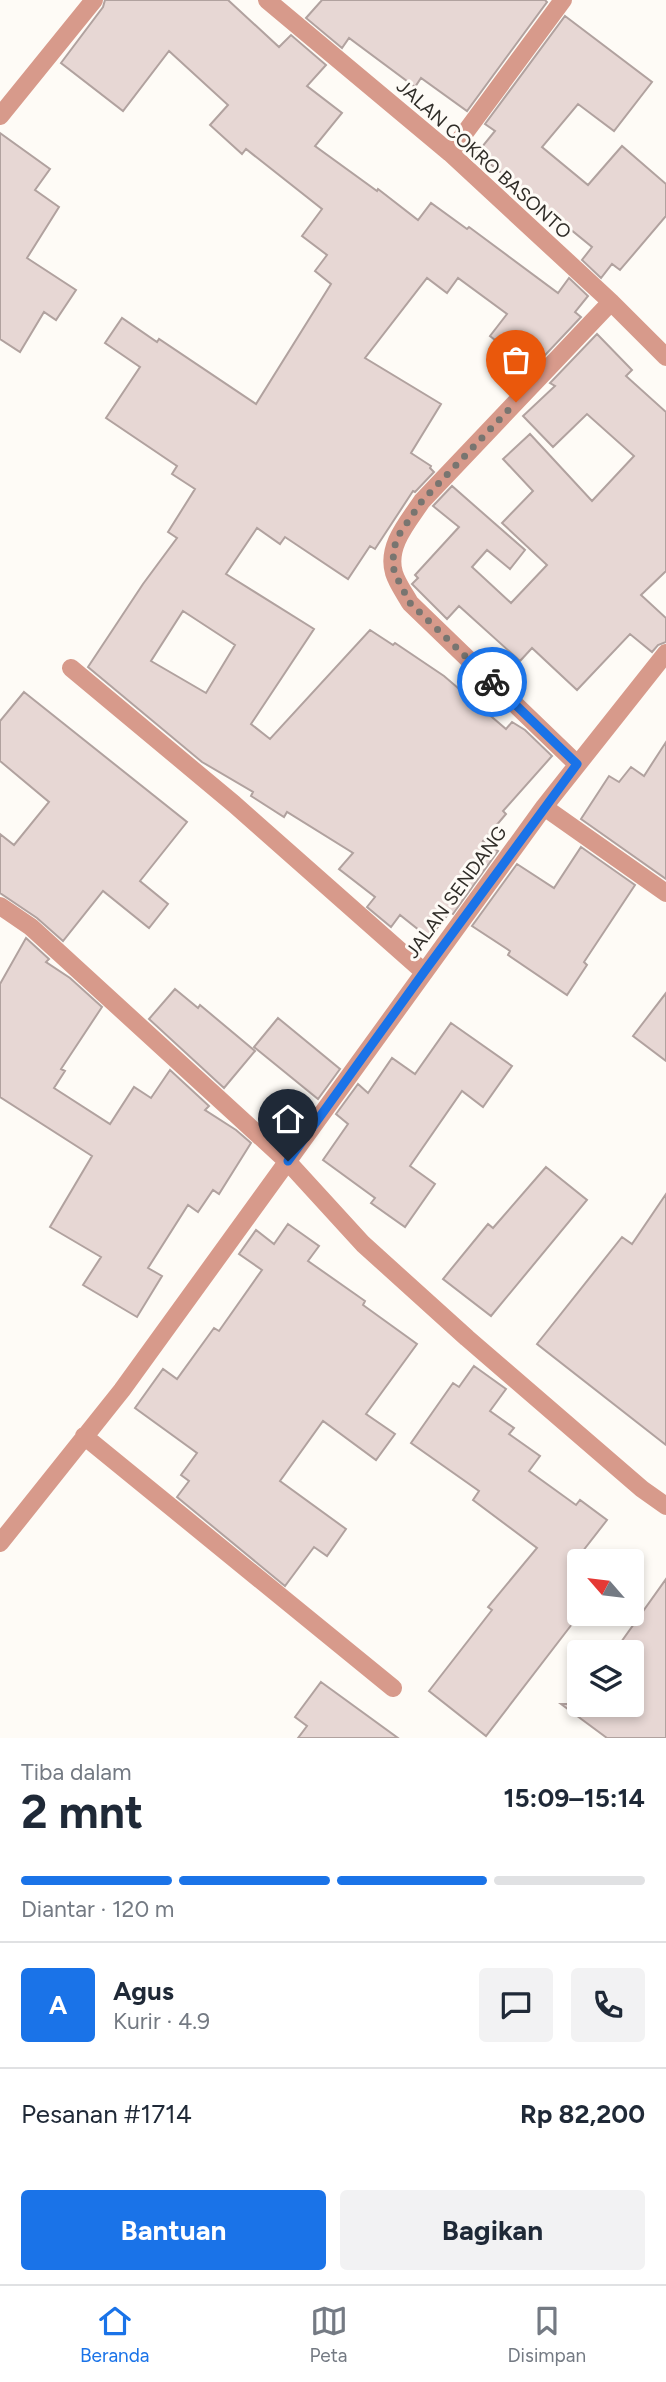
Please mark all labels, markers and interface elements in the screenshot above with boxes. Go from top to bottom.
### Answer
street label: JALAN COKRO BASONTO [392,75,576,243]
pin [486,330,546,402]
icon: bag [497,341,535,379]
courier [457,647,527,717]
icon: bike [473,663,511,701]
street label: JALAN SENDANG [400,822,512,962]
pin [258,1089,318,1161]
icon: home [269,1100,307,1138]
north arrow [567,1549,644,1626]
map controls [567,1549,644,1717]
button: layers [567,1640,644,1717]
text: Tiba dalam [21,1758,132,1786]
text: 15:09–15:14 [504,1782,645,1814]
text: 2 mnt [21,1784,143,1840]
text: Diantar · 120 m [21,1895,174,1923]
button: chat [479,1968,553,2042]
button: phone [571,1968,645,2042]
text: Agus [113,1975,174,2007]
text: A [49,1989,67,2021]
text: Kurir · 4.9 [113,2007,210,2035]
text: Pesanan #1714 [21,2098,192,2130]
text: Rp 82,200 [520,2098,645,2130]
button: Bantuan [21,2190,326,2270]
button: Bagikan [340,2190,645,2270]
tab: Beranda [80,2302,150,2367]
tab: Peta [310,2302,348,2367]
tab: Disimpan [508,2302,586,2367]

